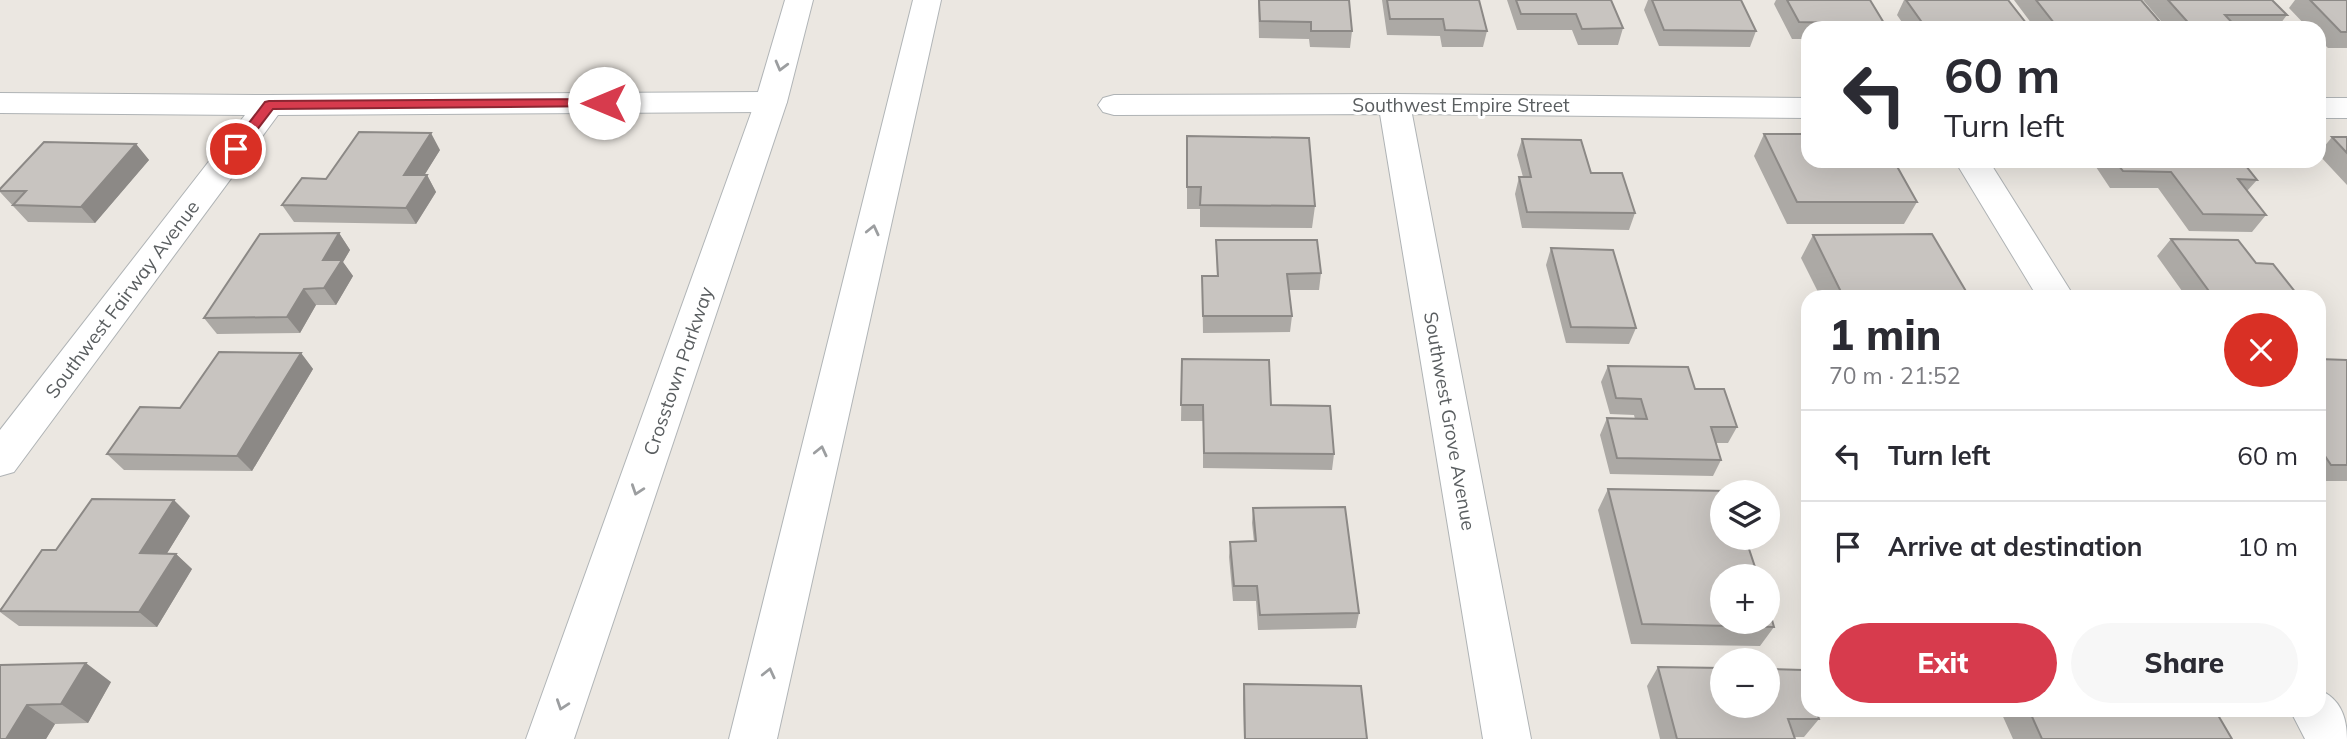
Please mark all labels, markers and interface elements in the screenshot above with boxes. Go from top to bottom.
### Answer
text: 60 m [1944,44,2060,105]
icon: left [1829,49,1920,140]
one-way arrow [775,60,789,72]
position arrow [567,66,641,140]
street label: Southwest Empire Street [1352,93,1570,117]
text: Turn left [1944,105,2064,145]
pin [206,119,266,179]
icon: arrive [217,130,255,168]
street label: Southwest Fairway Avenue [40,195,204,403]
one-way arrow [865,224,879,236]
street label: Crosstown Parkway [638,284,718,458]
text: 1 min [1829,308,1942,361]
street label: Southwest Grove Avenue [1419,310,1481,532]
button: close [2224,313,2298,387]
text: 70 m · 21:52 [1829,361,1961,390]
icon: left [1829,437,1867,475]
text: Turn left [1888,439,1990,472]
text: 60 m [2237,439,2298,472]
one-way arrow [813,445,827,457]
map controls [1710,480,1780,718]
button: layers [1710,480,1780,550]
one-way arrow [631,483,645,495]
icon: arrive [1829,528,1867,566]
text: Arrive at destination [1888,530,2143,563]
text: 10 m [2237,530,2298,563]
button: + [1710,564,1780,634]
button: Exit [1829,623,2057,703]
button: Share [2071,623,2298,703]
button: − [1710,648,1780,718]
one-way arrow [761,667,775,679]
one-way arrow [556,698,570,710]

